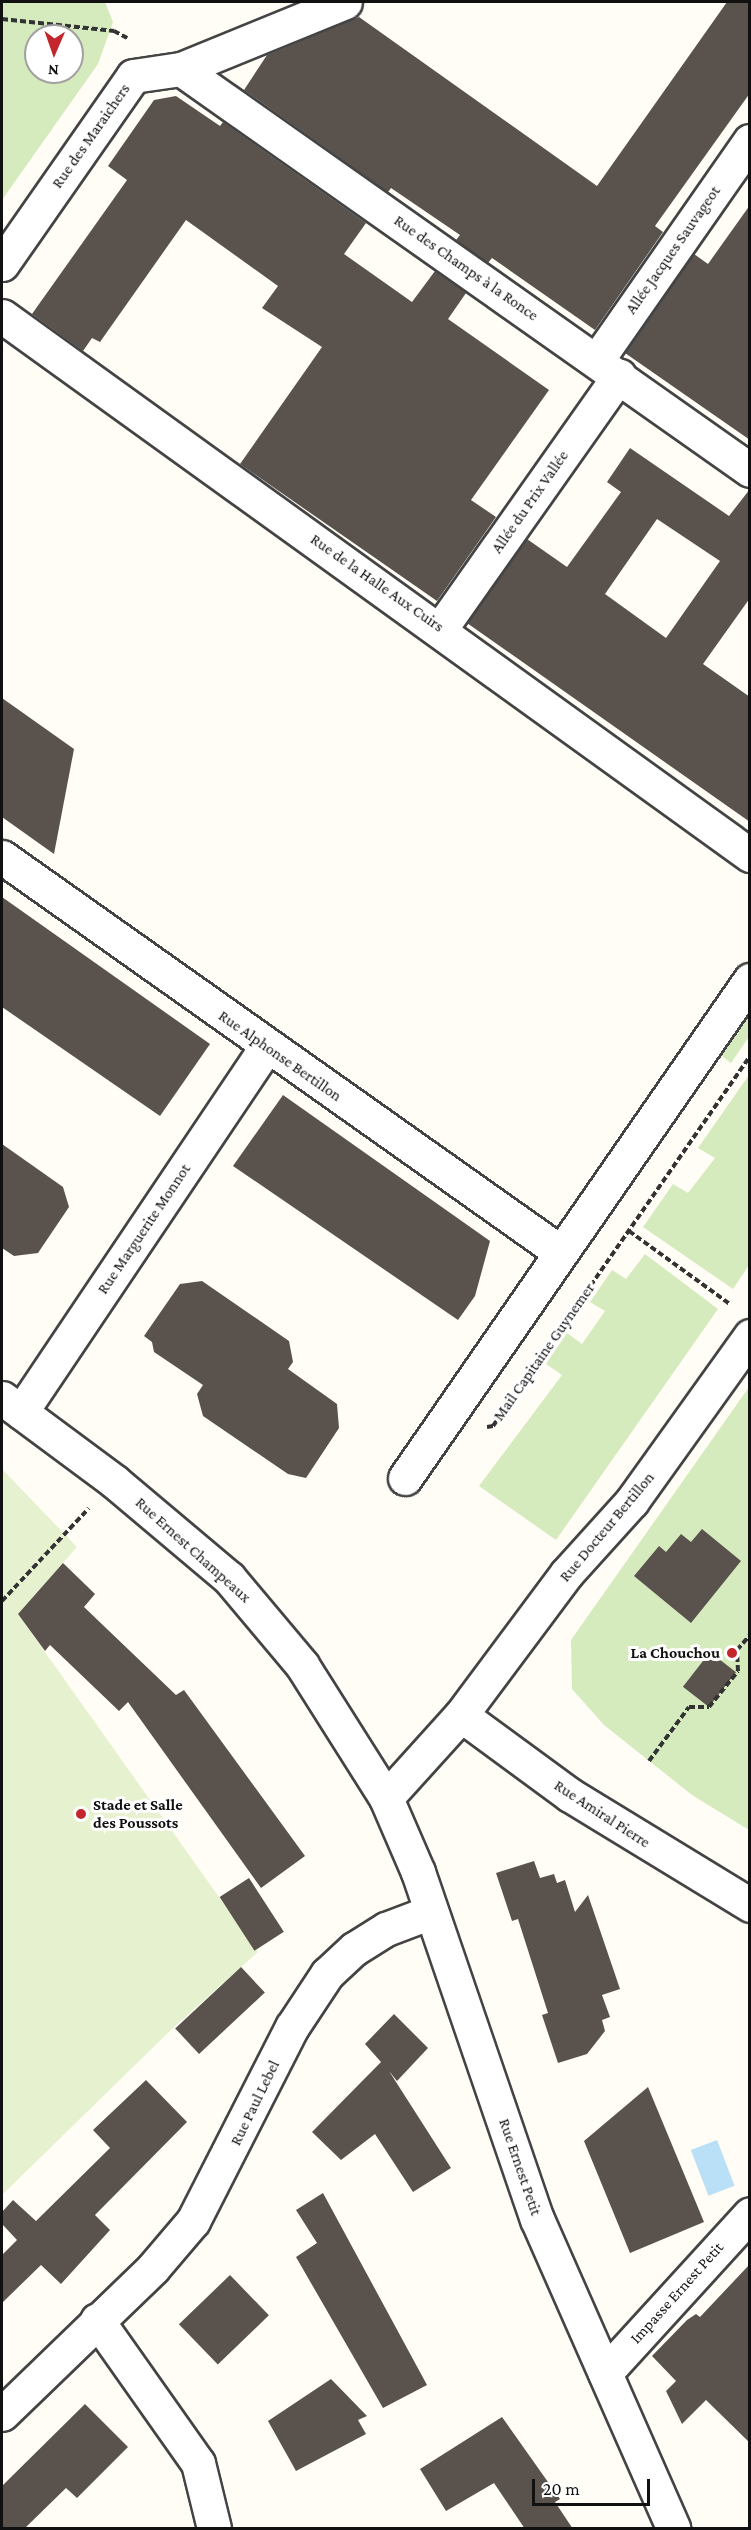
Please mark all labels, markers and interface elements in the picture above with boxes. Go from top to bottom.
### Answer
north arrow [24,24,84,84]
text: N [48,62,59,79]
street label: Rue des Maraichers [48,80,134,192]
street label: Allée Jacques Sauvageot [621,182,725,318]
street label: Rue des Champs à la Ronce [390,211,542,325]
street label: Allée du Prix Vallée [487,447,573,557]
street label: Rue de la Halle Aux Cuirs [307,530,447,636]
street label: Rue Alphonse Bertillon [215,1006,345,1106]
street label: Rue Marguerite Monnot [93,1160,195,1298]
street label: Mail Capitaine Guynemer [489,1279,599,1425]
street label: Rue Docteur Bertillon [555,1468,659,1586]
street label: Rue Ernest Champeaux [131,1493,255,1607]
place label: La Chouchou [631,1643,720,1663]
marker: La Chouchou [725,1646,739,1660]
street label: Rue Amiral Pierre [550,1776,654,1852]
place label: Stade et Salle des Poussots [93,1795,183,1833]
marker: Stade et Salle des Poussots [74,1807,88,1821]
street label: Rue Paul Lebel [226,2057,284,2149]
street label: Rue Ernest Petit [494,2116,546,2218]
street label: Impasse Ernest Petit [626,2238,728,2348]
scale bar [535,2467,654,2505]
text: 20 m [543,2479,580,2499]

